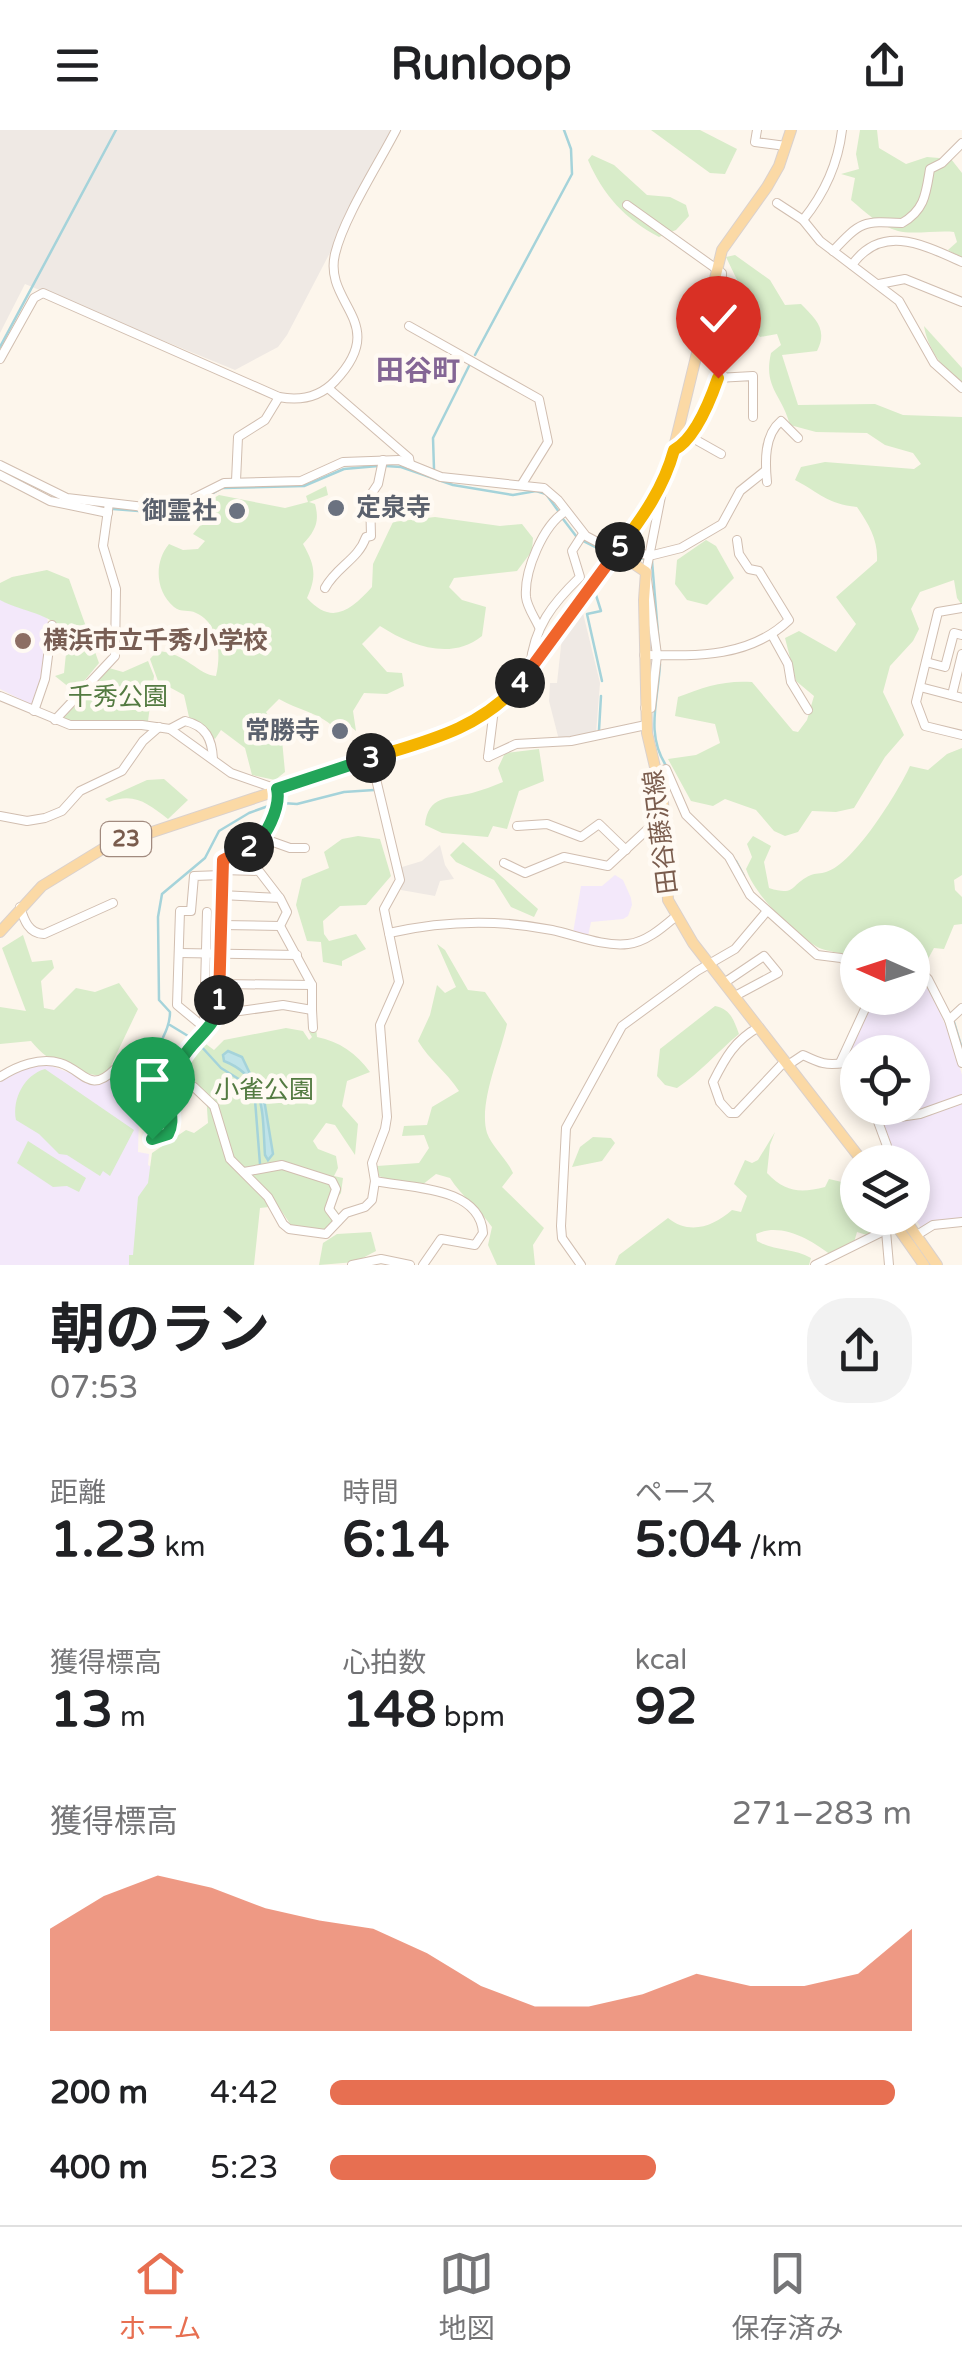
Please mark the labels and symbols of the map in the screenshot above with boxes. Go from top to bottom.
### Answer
pin [676,276,761,379]
district label: 田谷町 [376,354,460,388]
place label: 定泉寺 [356,493,431,523]
place label: 御霊社 [142,496,217,526]
marker: 定泉寺 [325,497,347,519]
marker: 御霊社 [226,500,248,522]
pin: 5 [595,522,645,572]
place label: 横浜市立千秀小学校 [43,626,268,656]
marker: 横浜市立千秀小学校 [12,630,34,652]
pin: 4 [495,658,545,708]
park label: 千秀公園 [68,682,168,712]
place label: 常勝寺 [245,716,320,746]
marker: 常勝寺 [329,720,351,742]
pin: 3 [346,733,396,783]
street label: 田谷藤沢線 [638,768,684,896]
road number: 23 [101,822,151,856]
pin: 2 [224,822,274,872]
north arrow [840,925,930,1015]
pin: 1 [194,975,244,1025]
pin [110,1037,195,1140]
park label: 小雀公園 [214,1075,314,1105]

